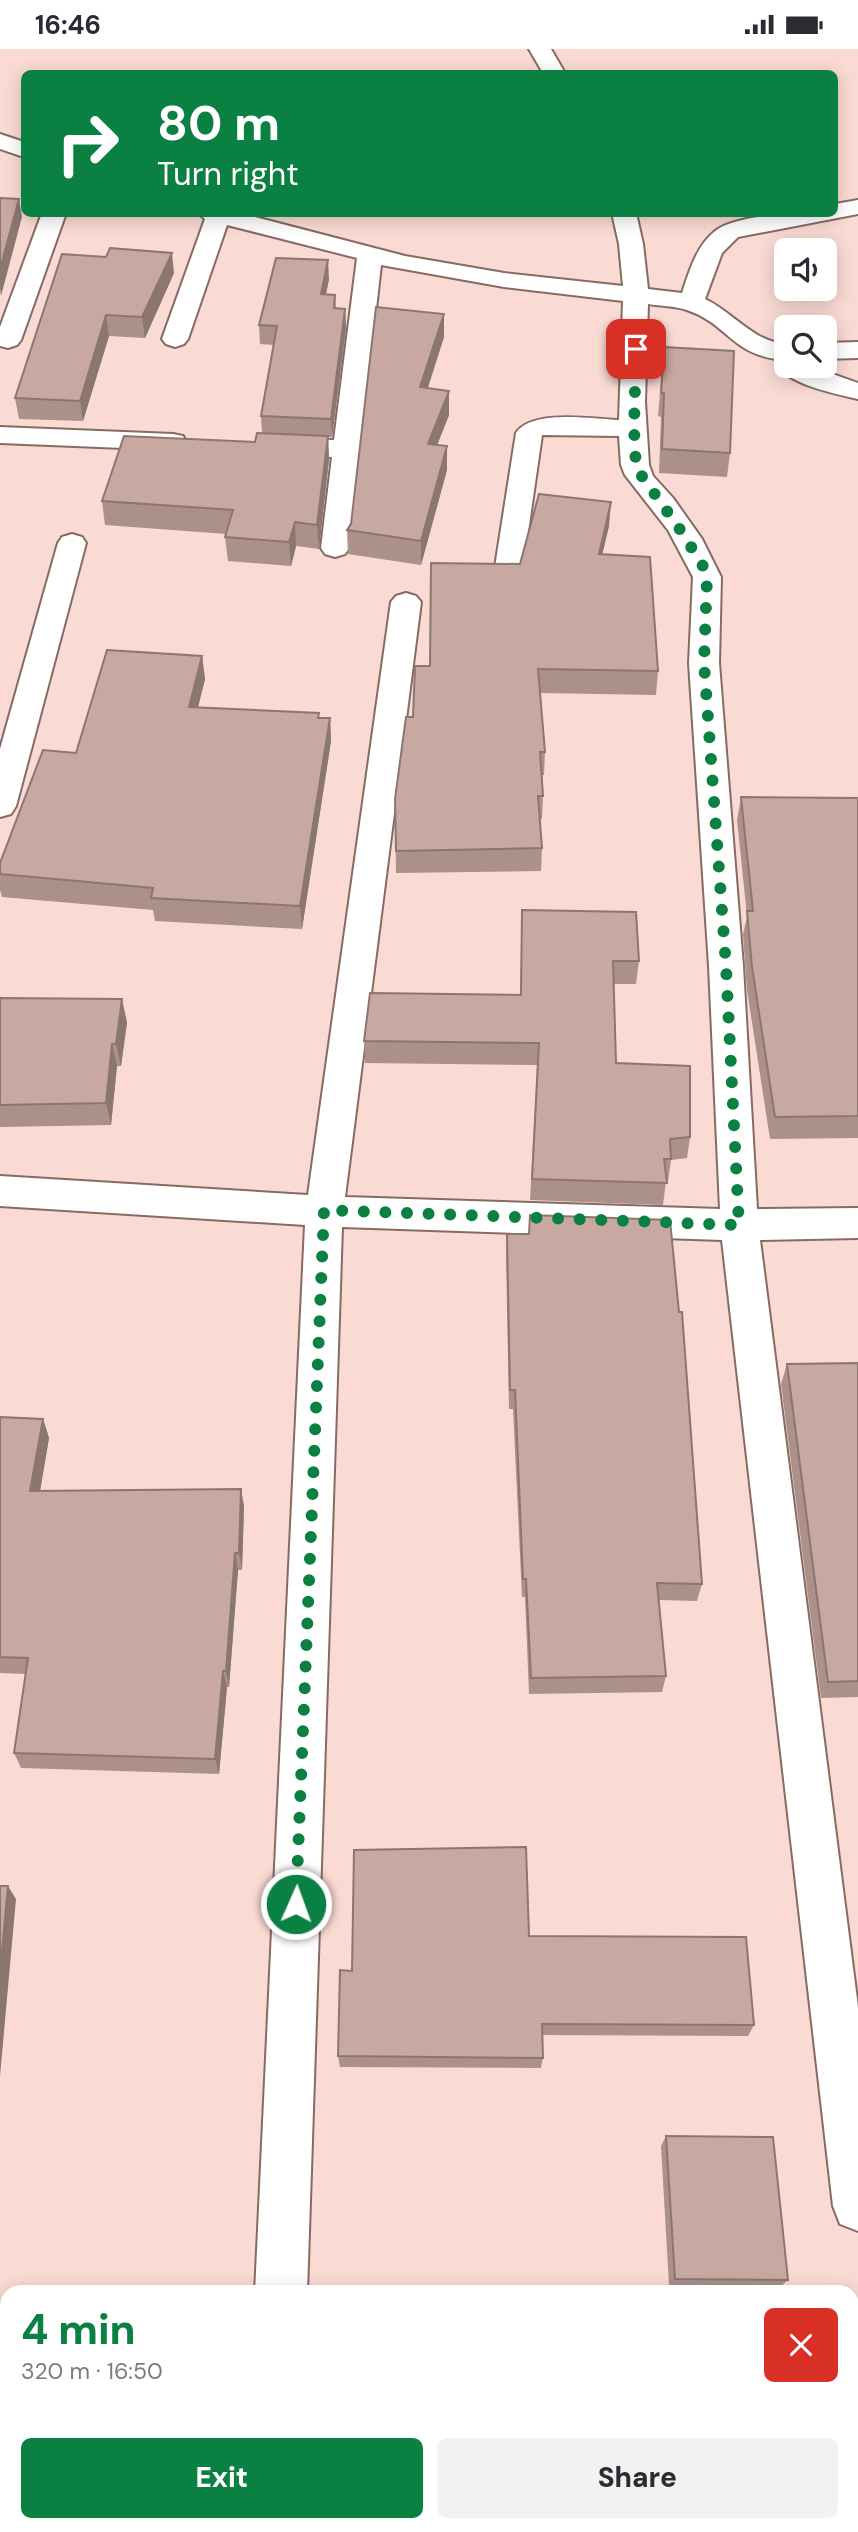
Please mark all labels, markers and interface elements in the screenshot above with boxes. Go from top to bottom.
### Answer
text: 16:46 [35,8,101,42]
text: 80 m [157,91,280,155]
icon: right [42,98,133,189]
text: Turn right [157,153,299,195]
map controls [774,238,837,378]
button: sound [774,238,837,301]
button: search [774,315,837,378]
pin [606,319,666,379]
icon: arrive [617,330,655,368]
position arrow [259,1867,333,1941]
text: 4 min [21,2302,136,2357]
button: close [764,2308,838,2382]
text: 320 m · 16:50 [21,2356,163,2386]
button: Exit [21,2438,423,2518]
button: Share [437,2438,838,2518]

